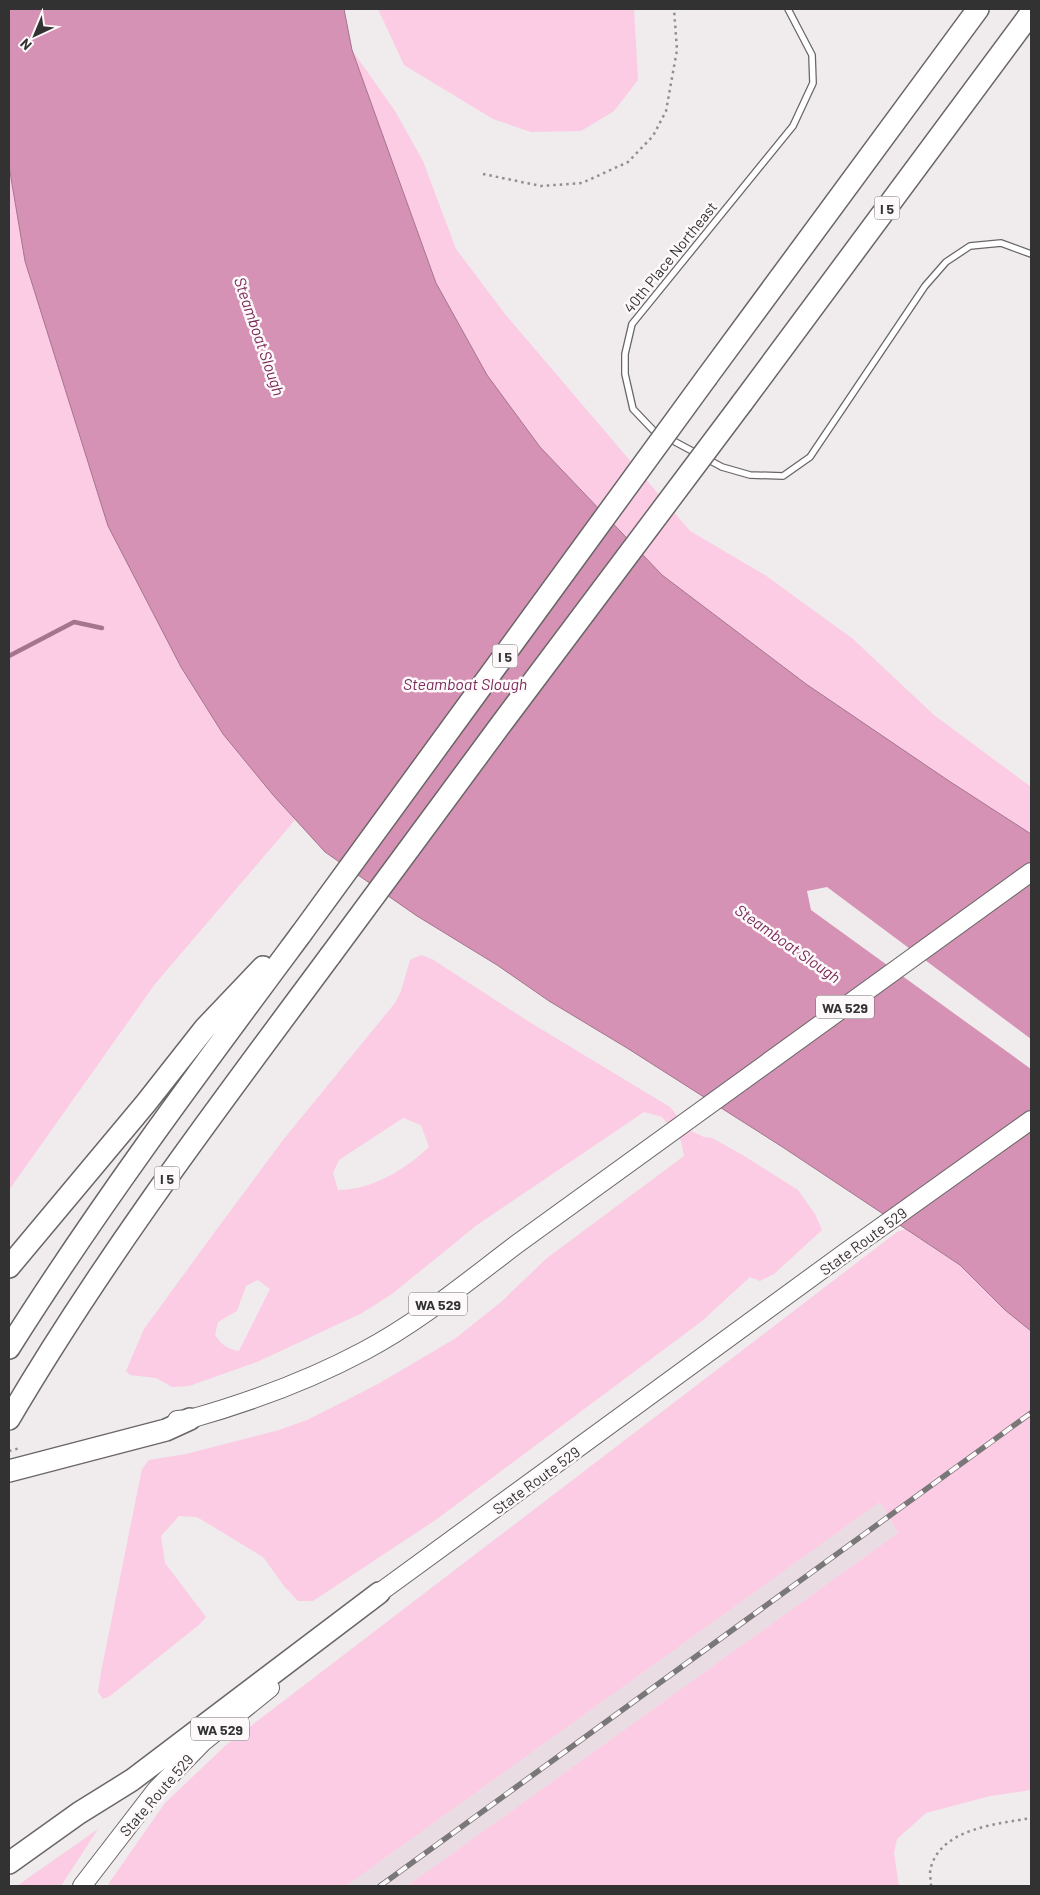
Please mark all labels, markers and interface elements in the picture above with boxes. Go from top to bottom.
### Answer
north arrow [10,10,60,60]
text: N [16,35,35,54]
road number: I 5 [874,197,900,220]
street label: 40th Place Northeast [620,198,720,316]
water label: Steamboat Slough [231,274,289,398]
road number: I 5 [492,644,518,668]
water label: Steamboat Slough [403,674,527,693]
water label: Steamboat Slough [732,900,844,986]
road number: WA 529 [816,996,874,1019]
road number: I 5 [154,1166,180,1190]
street label: State Route 529 [816,1203,910,1279]
road number: WA 529 [409,1292,467,1316]
street label: State Route 529 [489,1442,583,1518]
road number: WA 529 [191,1718,249,1740]
street label: State Route 529 [115,1750,197,1840]

